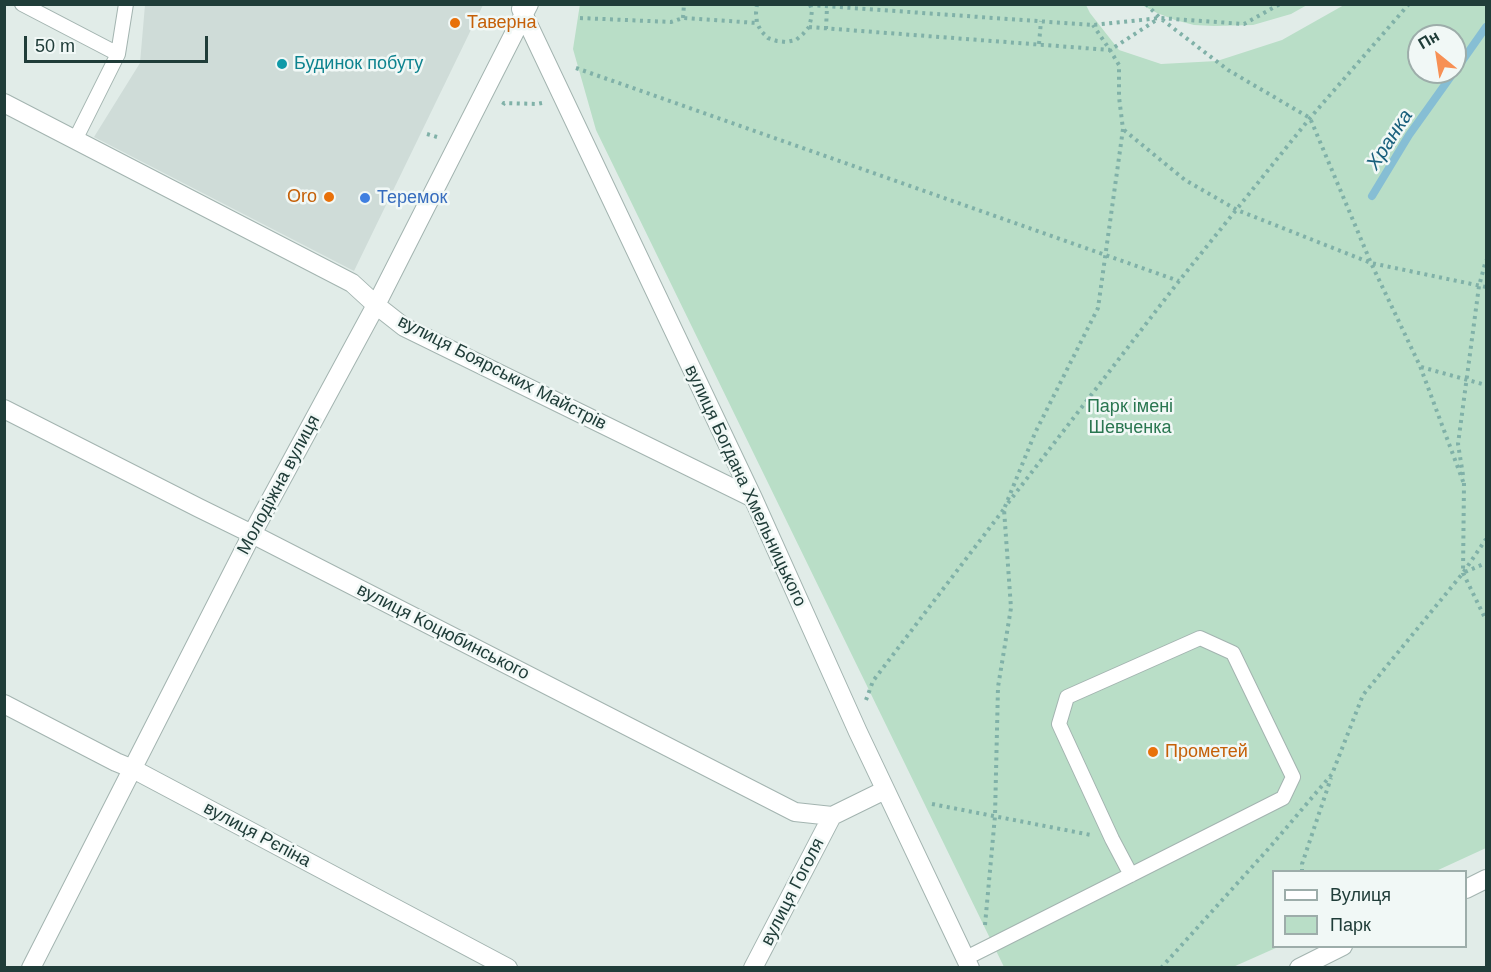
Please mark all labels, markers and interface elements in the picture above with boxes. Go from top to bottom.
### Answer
place label: Таверна [467,12,537,34]
marker: Таверна [448,16,462,30]
scale bar [27,24,212,62]
north arrow [1407,24,1467,84]
text: Пн [1415,27,1442,52]
text: 50 m [35,36,75,56]
place label: Будинок побуту [294,53,423,75]
marker: Будинок побуту [275,57,289,71]
water label: Хранка [1362,105,1418,175]
place label: Oro [287,186,317,208]
place label: Теремок [377,187,447,209]
marker: Oro [322,190,336,204]
marker: Теремок [358,191,372,205]
street label: вулиця Боярських Майстрів [394,311,610,435]
street label: вулиця Богдана Хмельницького [679,362,811,610]
park label: Парк імені Шевченка [1087,396,1173,438]
street label: Молодіжна вулиця [233,411,325,559]
street label: вулиця Коцюбинського [353,579,533,685]
place label: Прометей [1165,741,1248,763]
marker: Прометей [1146,745,1160,759]
street label: вулиця Рєпіна [200,798,314,872]
street label: вулиця Гоголя [757,835,829,949]
legend [1272,870,1467,948]
text: Вулиця [1330,885,1391,905]
text: Парк [1330,915,1371,935]

